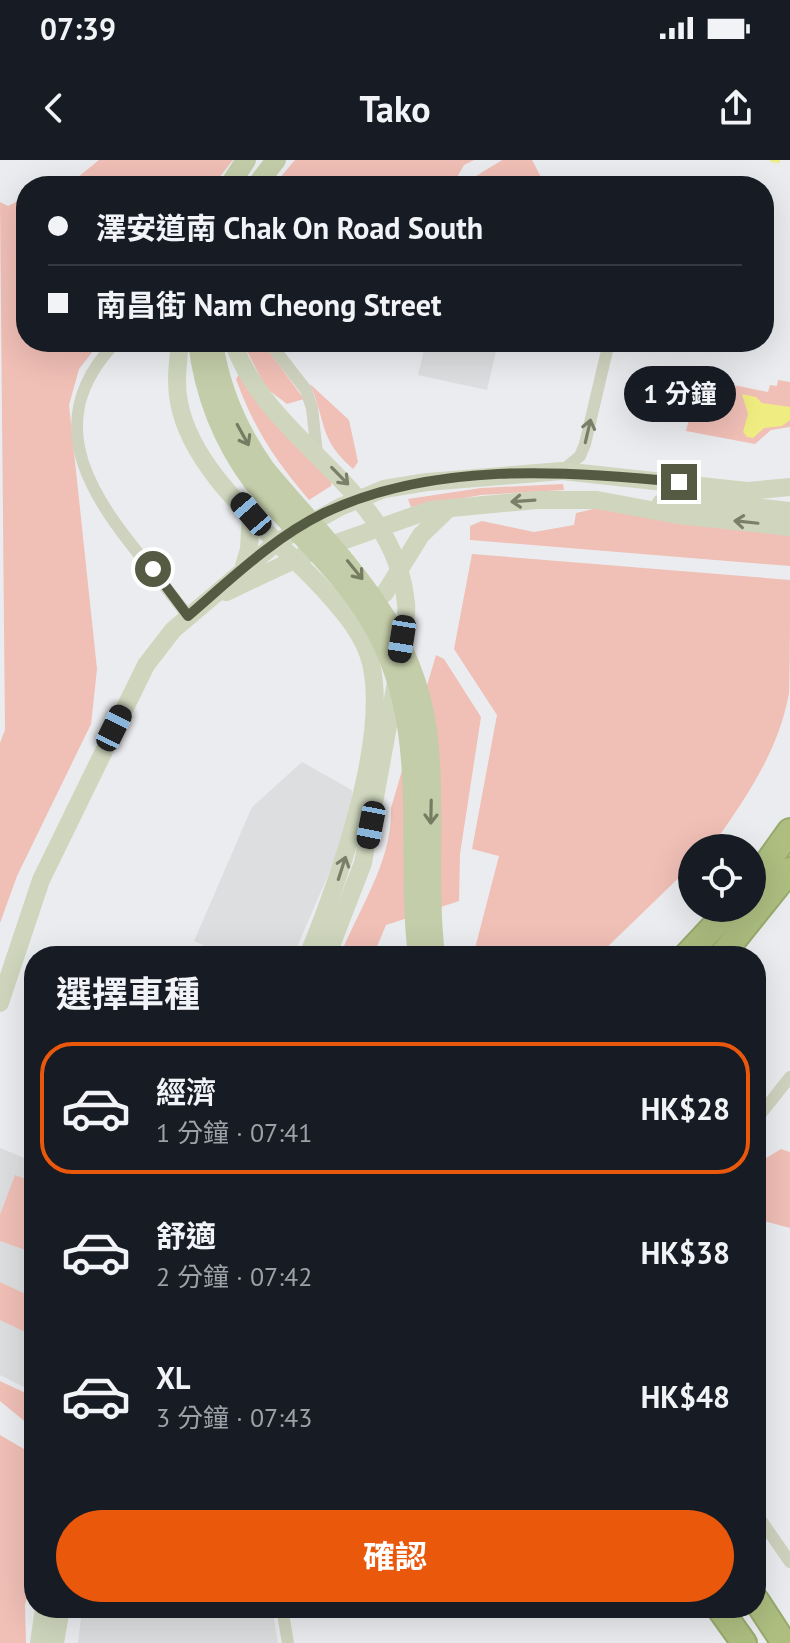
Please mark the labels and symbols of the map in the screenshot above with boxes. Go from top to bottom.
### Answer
callout: 1 分鐘 [623,366,735,422]
one-way arrow [581,419,596,445]
one-way arrow [236,422,251,446]
route end [661,464,697,500]
one-way arrow [330,466,349,486]
car [226,488,276,540]
one-way arrow [510,494,537,509]
one-way arrow [733,514,760,529]
route start [135,551,171,587]
one-way arrow [346,560,364,580]
car [386,613,418,665]
car [93,701,135,755]
one-way arrow [423,798,439,825]
car [355,799,387,851]
one-way arrow [336,856,350,881]

